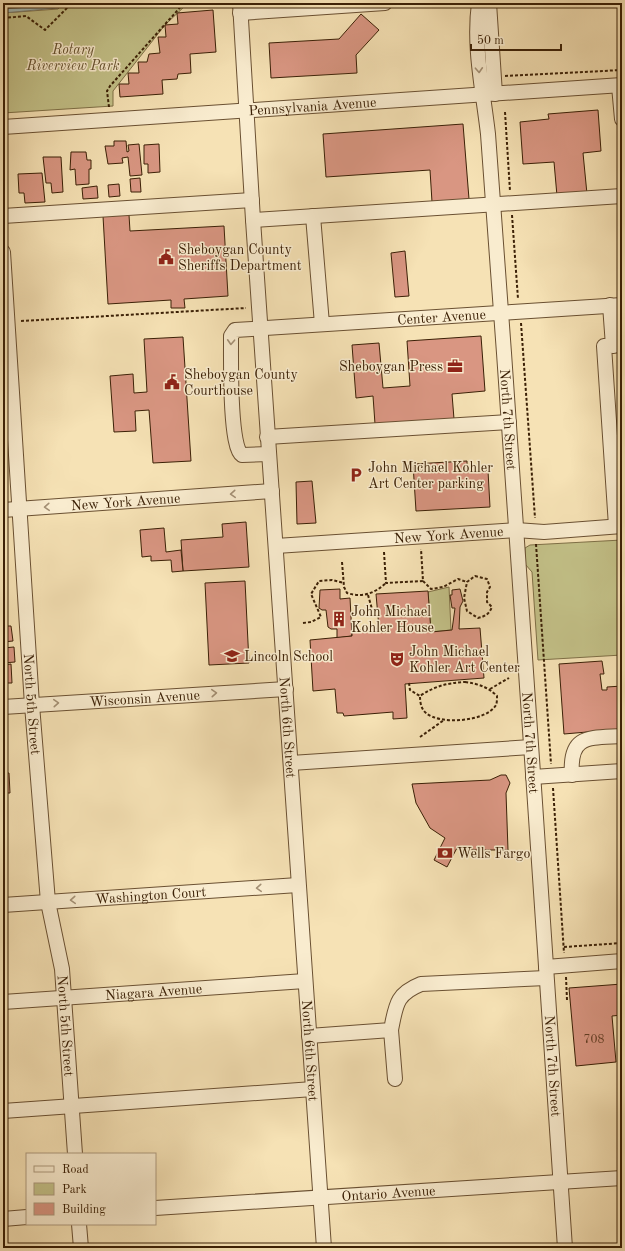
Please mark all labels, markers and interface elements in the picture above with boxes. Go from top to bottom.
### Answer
scale bar [471,26,561,52]
text: 50 m [477,34,504,47]
park label: Rotary Riverview Park [25,43,120,73]
one-way arrow [475,67,484,73]
street label: Pennsylvania Avenue [248,96,377,118]
place label: Sheboygan County Sheriffs Department [178,243,302,273]
public building icon: Sheboygan County Sheriffs Department [157,248,175,266]
street label: Center Avenue [397,308,486,328]
one-way arrow [227,339,235,345]
office icon: Sheboygan Press [446,357,464,375]
place label: Sheboygan Press [339,360,443,374]
place label: Sheboygan County Courthouse [184,368,298,398]
street label: North 7th Street [497,368,518,471]
public building icon: Sheboygan County Courthouse [163,373,181,391]
place label: John Michael Kohler Art Center parking [368,461,493,491]
parking icon: John Michael Kohler Art Center parking [347,466,365,484]
one-way arrow [230,490,236,499]
street label: New York Avenue [71,491,181,513]
one-way arrow [44,502,50,511]
street label: New York Avenue [394,525,504,546]
place label: John Michael Kohler House [351,605,434,635]
building icon: John Michael Kohler House [330,610,348,628]
place label: John Michael Kohler Art Center [409,645,520,675]
school or university icon: Lincoln School [223,647,241,665]
place label: Lincoln School [244,650,333,664]
theatre icon: John Michael Kohler Art Center [388,650,406,668]
street label: North 5th Street [21,653,42,755]
street label: North 6th Street [277,676,298,779]
street label: Wisconsin Avenue [89,688,200,709]
one-way arrow [211,689,217,698]
street label: North 7th Street [519,692,540,794]
one-way arrow [53,699,59,708]
bank icon: Wells Fargo [436,844,454,862]
place label: Wells Fargo [457,847,530,861]
one-way arrow [256,883,262,892]
street label: Washington Court [95,885,207,907]
one-way arrow [70,896,76,905]
street label: North 5th Street [54,975,76,1077]
street label: Niagara Avenue [105,982,203,1003]
street label: North 6th Street [299,1000,320,1102]
street label: North 7th Street [542,1015,562,1117]
house number: 708 [584,1034,604,1046]
legend [26,1153,156,1225]
text: Road [62,1164,89,1176]
text: Park [62,1184,87,1196]
street label: Ontario Avenue [341,1184,436,1204]
text: Building [62,1204,106,1216]

